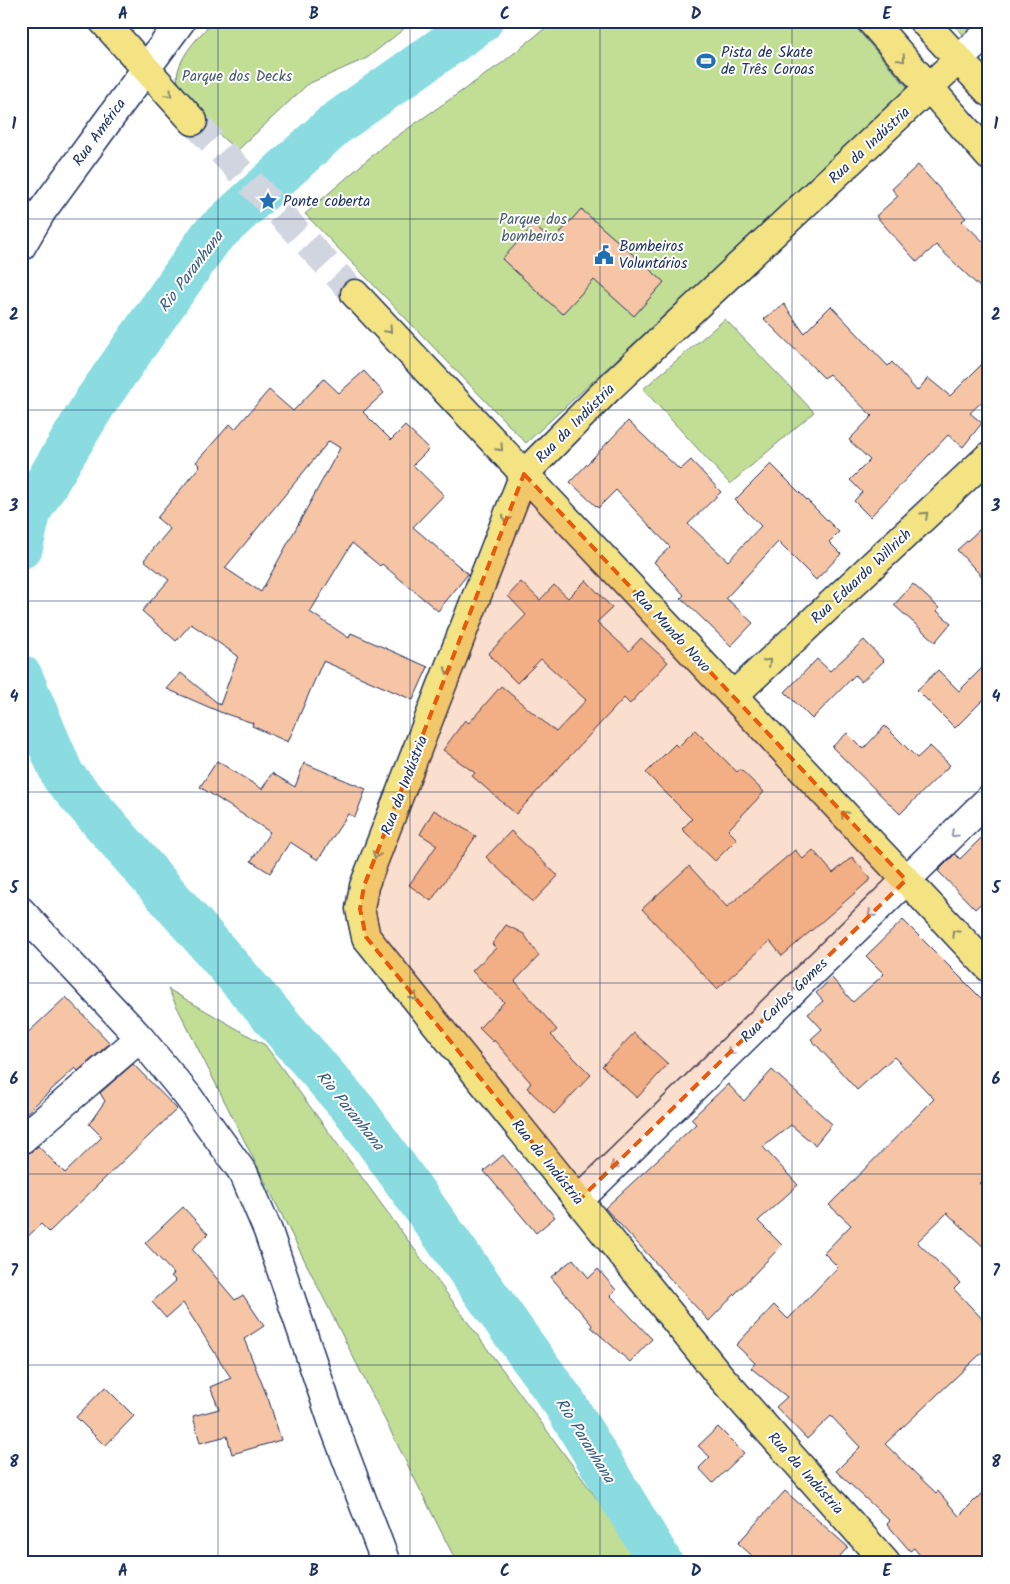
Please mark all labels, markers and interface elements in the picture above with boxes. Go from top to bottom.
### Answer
text: A [118,2,128,27]
text: B [309,2,319,27]
text: C [500,2,510,27]
text: D [691,2,702,27]
text: E [883,2,893,27]
place label: Pista de Skate de Três Coroas [721,41,815,82]
sports icon: Pista de Skate de Três Coroas [695,50,717,72]
one-way arrow [896,53,905,62]
park label: Parque dos Decks [182,65,293,89]
one-way arrow [163,89,172,98]
street label: Rua América [67,94,133,172]
street label: Rua da Indústria [823,101,916,190]
text: 1 [12,112,17,137]
text: 1 [994,112,999,137]
place icon: Ponte coberta [257,190,279,212]
place label: Ponte coberta [283,190,370,214]
park label: Parque dos bombeiros [499,208,568,249]
water label: Rio Paranhana [152,225,231,318]
place label: Bombeiros Voluntários [619,235,688,276]
public building icon: Bombeiros Voluntários [593,244,615,266]
text: 2 [9,303,19,328]
text: 2 [991,303,1001,328]
one-way arrow [383,324,392,333]
street label: Rua da Indústria [530,378,621,469]
one-way arrow [494,442,503,451]
text: 3 [9,494,19,519]
text: 3 [991,494,1001,519]
one-way arrow [920,512,929,521]
one-way arrow [502,514,513,523]
street label: Rua Eduardo Willrich [806,523,918,630]
street label: Rua Mundo Novo [626,585,716,679]
one-way arrow [763,659,772,668]
one-way arrow [444,666,454,675]
text: 4 [10,685,19,710]
text: 4 [992,685,1001,710]
street label: Rua da Indústria [375,732,435,839]
one-way arrow [841,811,850,820]
one-way arrow [951,828,960,837]
one-way arrow [372,850,382,859]
text: 5 [9,876,20,901]
text: 5 [991,876,1002,901]
one-way arrow [868,908,877,917]
one-way arrow [952,929,961,938]
street label: Rua Carlos Gomes [735,952,834,1049]
one-way arrow [408,991,417,1000]
one-way arrow [727,1046,736,1055]
water label: Rio Paranhana [310,1066,391,1157]
text: 6 [10,1067,19,1092]
text: 6 [992,1067,1001,1092]
street label: Rua da Indústria [505,1114,589,1211]
one-way arrow [611,1160,620,1169]
text: 7 [10,1259,18,1284]
text: 7 [992,1259,1000,1284]
water label: Rio Paranhana [549,1393,622,1490]
street label: Rua da Indústria [761,1427,849,1521]
text: 8 [9,1450,19,1475]
text: 8 [991,1450,1001,1475]
text: A [118,1559,128,1584]
text: B [309,1559,319,1584]
text: C [500,1559,510,1584]
text: D [691,1559,702,1584]
text: E [883,1559,893,1584]

